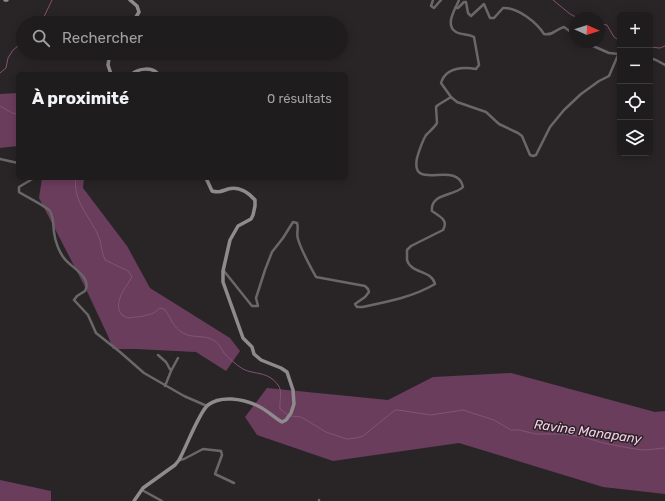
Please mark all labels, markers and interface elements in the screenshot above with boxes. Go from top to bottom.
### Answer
north arrow [569,12,605,48]
map controls [617,12,653,156]
button: + [617,12,653,48]
search box [16,16,348,60]
icon: search [30,27,52,49]
text: Rechercher [62,29,143,47]
button: − [617,48,653,84]
button: locate [617,84,653,120]
text: À proximité [32,88,129,108]
text: 0 résultats [267,91,332,106]
button: layers [617,120,653,156]
water label: Ravine Manapany [533,417,643,447]

